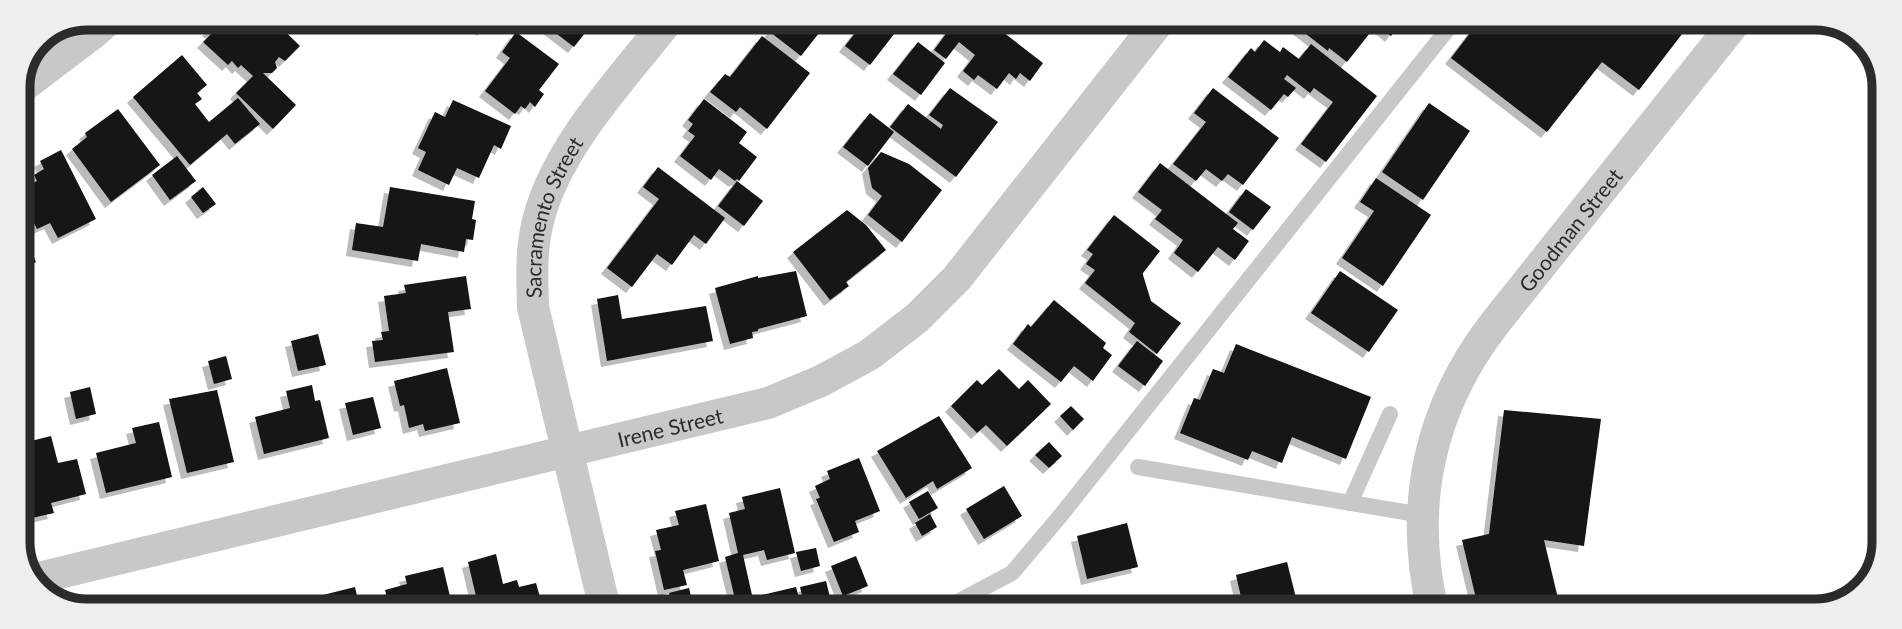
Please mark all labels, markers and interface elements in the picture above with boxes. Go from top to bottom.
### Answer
street label: Sacramento Street [520,131,587,299]
street label: Goodman Street [1513,162,1627,296]
street label: Irene Street [615,402,726,451]

